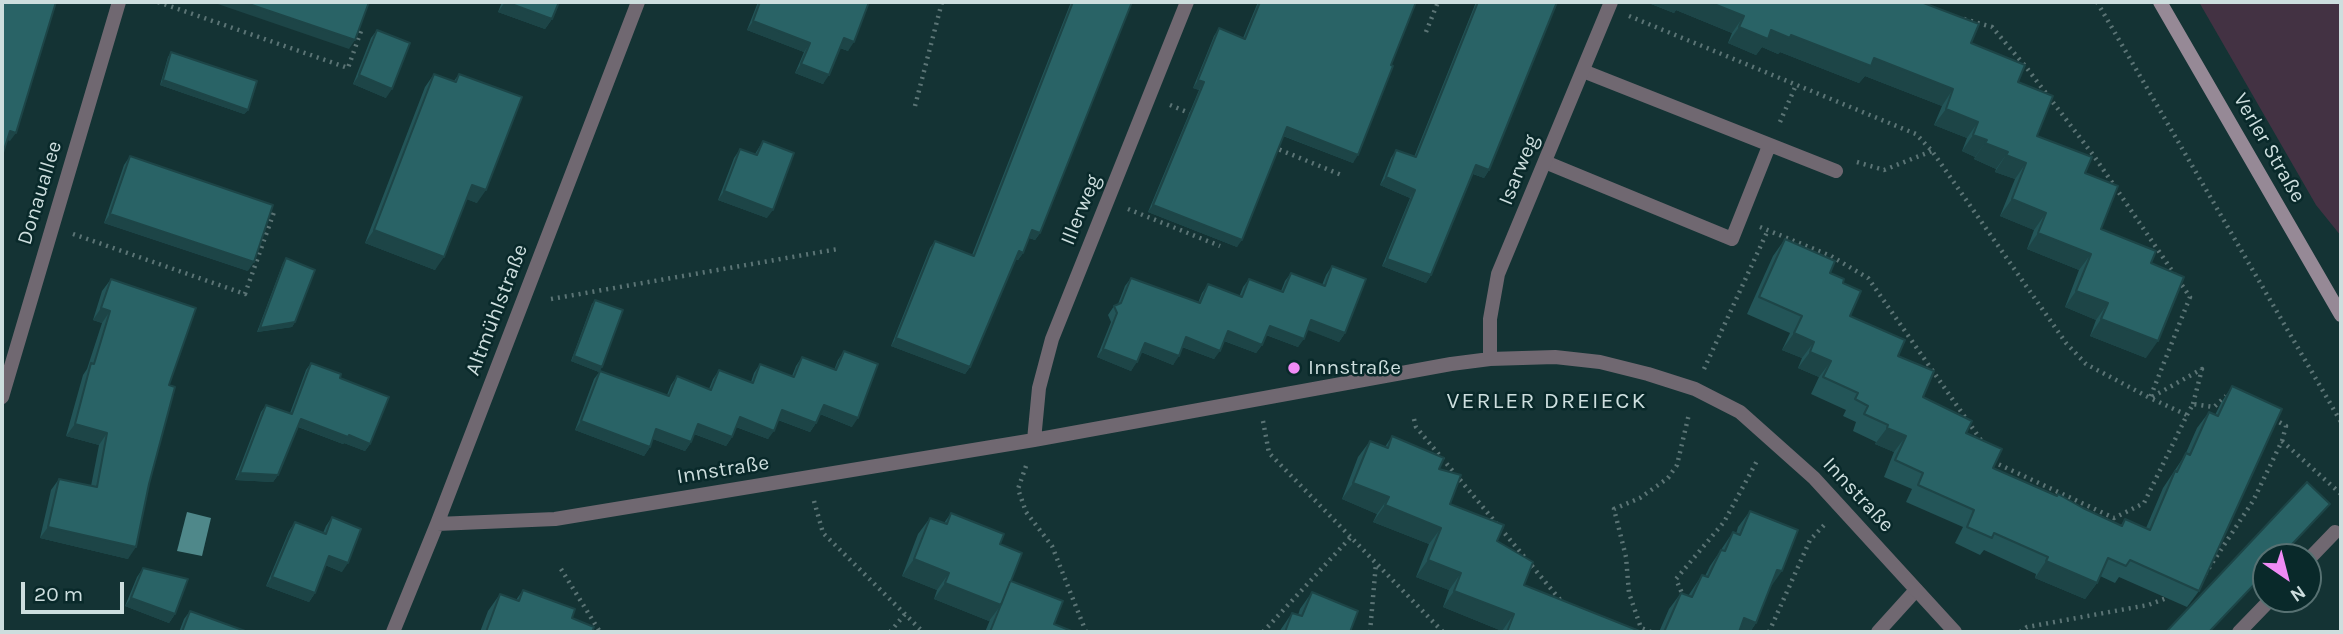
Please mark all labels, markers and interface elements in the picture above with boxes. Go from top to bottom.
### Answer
street label: Verler Straße [2228,89,2310,207]
street label: Isarweg [1493,131,1545,209]
street label: Donauallee [12,138,68,248]
street label: Illerweg [1055,171,1107,249]
street label: Altmühlstraße [460,241,534,379]
place label: Innstraße [1308,355,1401,381]
marker: Innstraße [1286,360,1302,376]
district label: VERLER DREIECK [1448,387,1646,415]
street label: Innstraße [675,450,771,490]
street label: Innstraße [1817,452,1899,538]
north arrow [2252,543,2322,613]
scale bar [24,568,128,612]
text: N [2286,581,2310,606]
text: 20 m [34,582,83,606]

